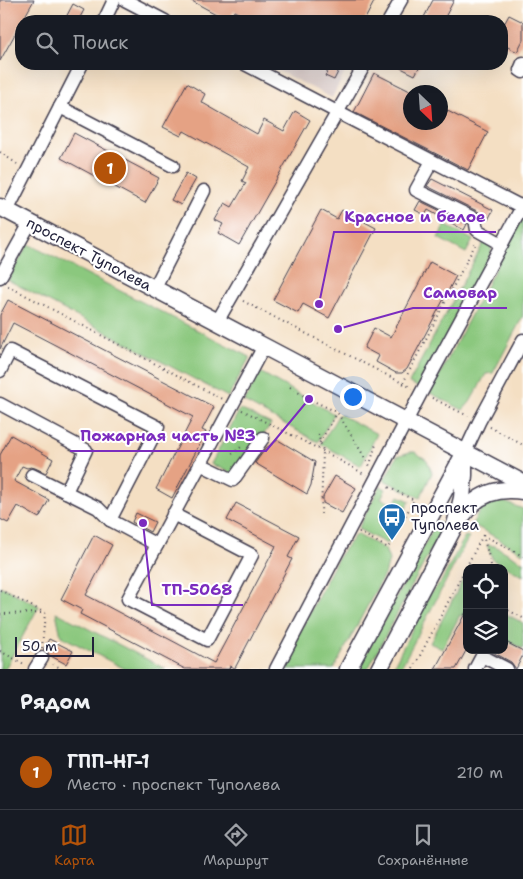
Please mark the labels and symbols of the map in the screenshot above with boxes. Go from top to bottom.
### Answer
north arrow [403,85,448,130]
pin: 1 [94,149,126,187]
callout: Красное и белое [334,201,496,232]
text: Красное и белое [344,206,486,227]
street label: проспект Туполева [23,213,156,296]
callout: Самовар [413,277,507,308]
text: Самовар [423,282,497,303]
your location [340,384,366,410]
callout: Пожарная часть №3 [70,420,266,451]
text: Пожарная часть №3 [80,425,256,446]
place label: проспект Туполева [411,498,480,535]
bus stop icon: проспект Туполева [377,502,407,541]
callout: ТП-5068 [152,574,243,605]
text: ТП-5068 [162,579,232,600]
scale bar [15,634,94,657]

